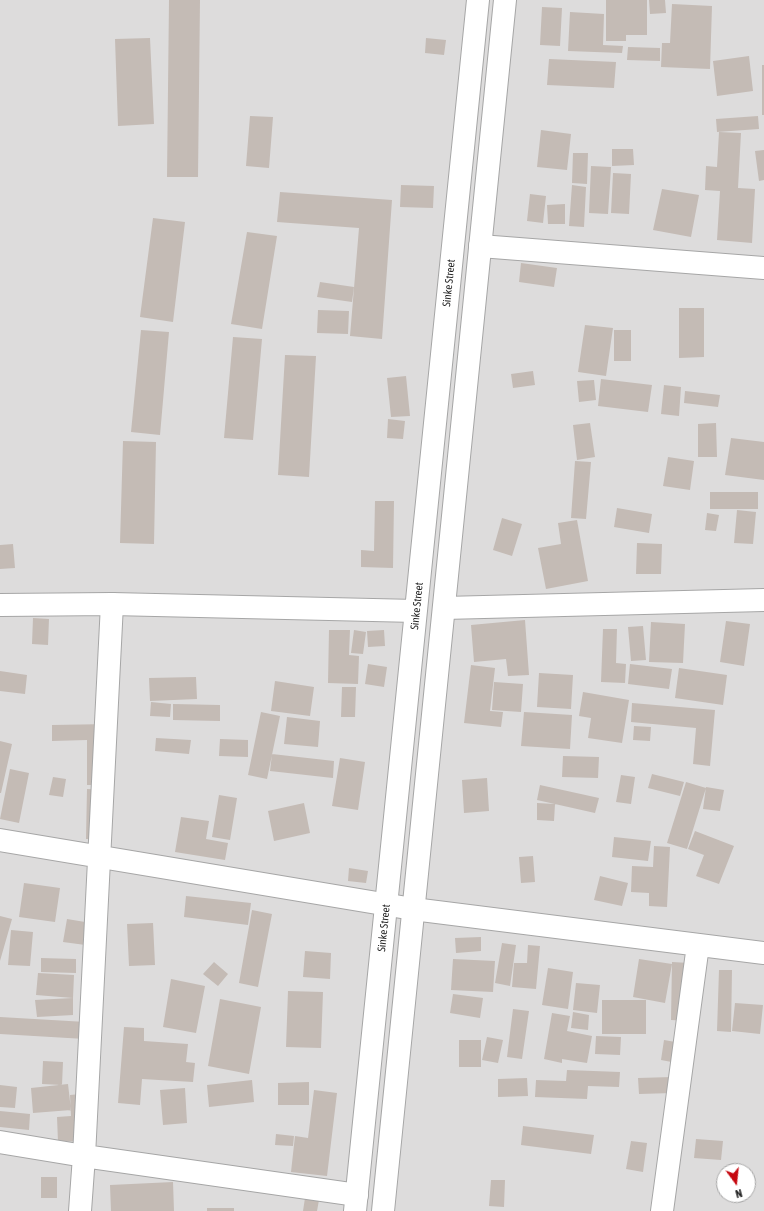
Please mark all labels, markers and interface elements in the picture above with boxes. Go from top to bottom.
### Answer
street label: Sinke Street [440,259,458,307]
street label: Sinke Street [408,582,426,630]
street label: Sinke Street [375,904,393,952]
north arrow [716,1163,756,1203]
text: N [734,1187,744,1200]

